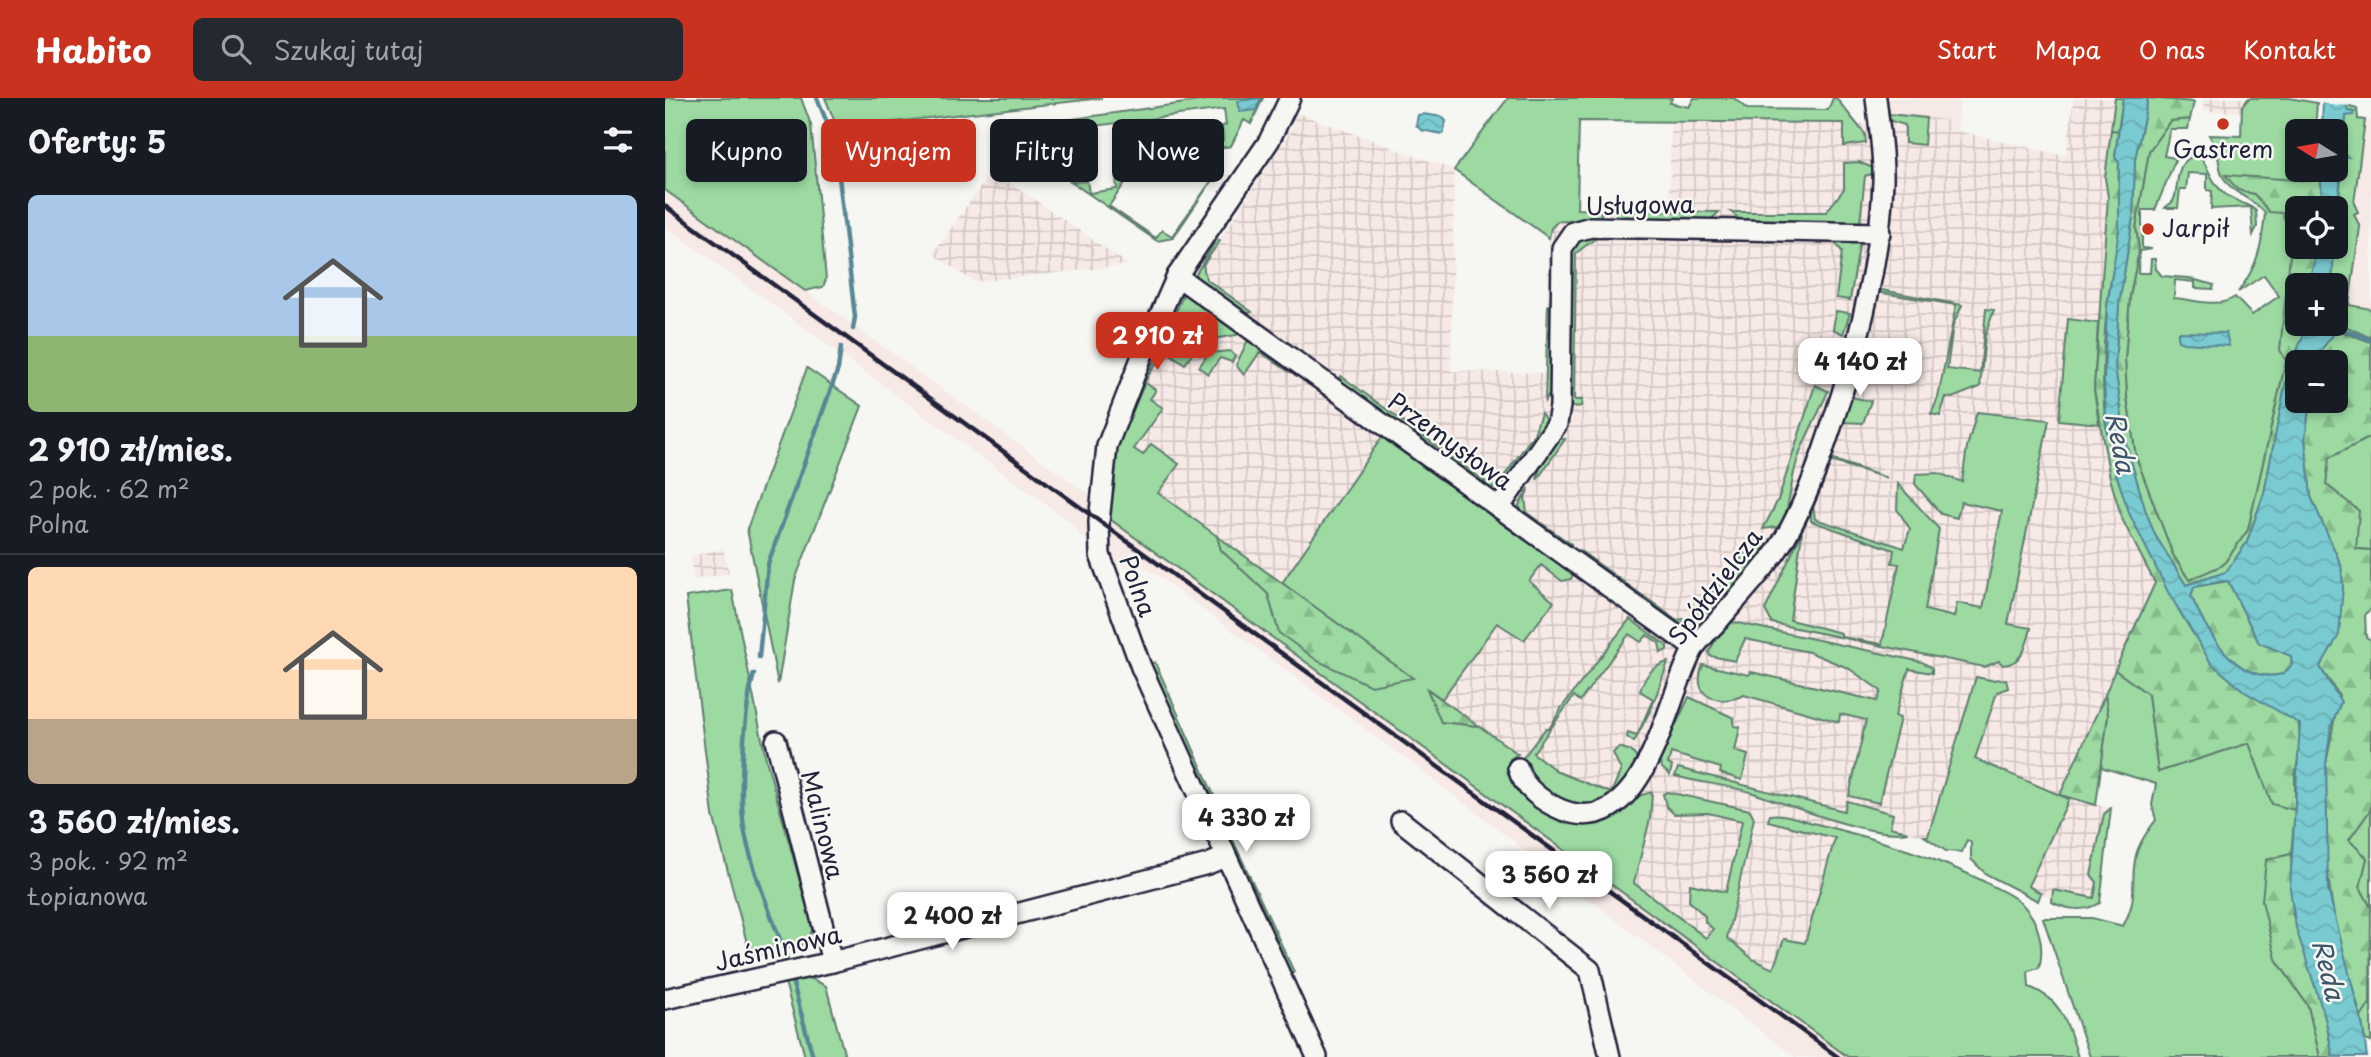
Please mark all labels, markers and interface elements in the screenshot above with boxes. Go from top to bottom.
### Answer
search box [193,18,683,81]
text: Habito [35,24,151,74]
icon: search [217,30,255,68]
text: Szukaj tutaj [273,30,424,69]
text: Start [1937,31,1997,67]
text: Mapa [2035,31,2101,67]
text: O nas [2139,31,2205,67]
text: Kontakt [2243,31,2336,67]
marker: Gastrem [2215,116,2231,132]
text: Oferty: 5 [28,118,167,163]
chip: Kupno [686,119,807,182]
chip: Wynajem [821,119,976,182]
chip: Filtry [990,119,1098,182]
chip: Nowe [1112,119,1224,182]
north arrow [2285,119,2349,182]
map controls [2285,119,2348,413]
icon: filters [599,121,637,159]
place label: Gastrem [2173,130,2273,166]
street label: Usługowa [1585,185,1695,223]
button: locate [2285,196,2348,259]
place label: Jarpił [2162,209,2230,245]
marker: Jarpił [2140,221,2156,237]
icon: home [270,240,396,366]
button: + [2285,273,2348,336]
pin: 2 910 zł [1085,313,1229,372]
text: 2 910 zł [1112,317,1202,352]
pin: 4 140 zł [1788,338,1932,398]
text: 4 140 zł [1814,343,1906,378]
button: − [2285,350,2348,413]
street label: Przemysłowa [1381,383,1521,498]
water label: Reda [2096,409,2147,478]
text: 2 910 zł/mies. [28,426,233,471]
text: 2 pok. · 62 m² [28,471,190,506]
text: Polna [28,506,89,541]
street label: Spółdzielcza [1659,520,1770,652]
street label: Polna [1111,549,1167,621]
icon: home [270,612,396,738]
street label: Malinowa [793,766,855,883]
pin: 4 330 zł [1174,794,1318,854]
text: 3 560 zł/mies. [28,798,240,843]
text: 4 330 zł [1198,799,1294,834]
text: 3 pok. · 92 m² [28,843,188,878]
pin: 3 560 zł [1477,852,1621,911]
text: 3 560 zł [1501,856,1597,891]
text: Łopianowa [28,878,147,913]
pin: 2 400 zł [880,892,1024,952]
text: 2 400 zł [903,897,1001,932]
street label: Jaśminowa [711,915,845,979]
water label: Reda [2303,935,2356,1005]

